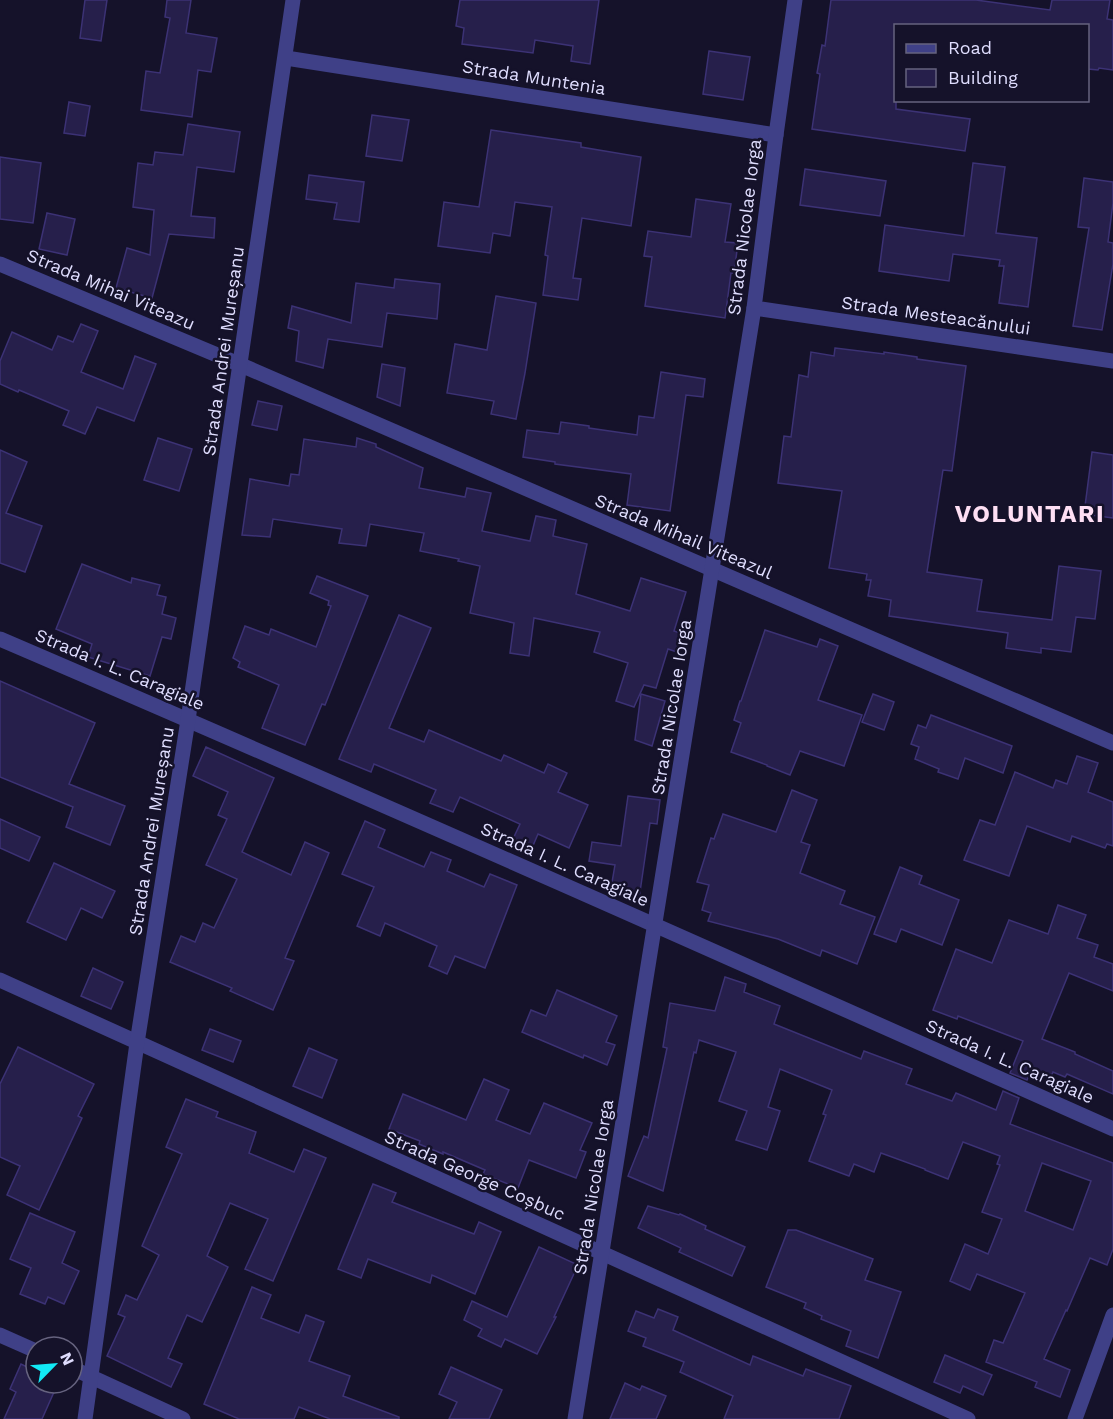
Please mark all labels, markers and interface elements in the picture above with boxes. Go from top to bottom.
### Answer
legend [894,24,1089,102]
text: Road [948,37,992,58]
street label: Strada Muntenia [461,55,607,99]
text: Building [948,67,1018,88]
street label: Strada Nicolae Iorga [723,138,765,316]
street label: Strada Mihai Viteazu [24,244,198,334]
street label: Strada Andrei Mureșanu [198,245,248,457]
street label: Strada Mesteacănului [840,291,1032,339]
street label: Strada Mihail Viteazul [592,489,776,583]
district label: VOLUNTARI [955,500,1105,528]
street label: Strada Nicolae Iorga [647,618,695,796]
street label: Strada I. L. Caragiale [32,624,208,714]
street label: Strada Andrei Mureșanu [124,725,178,937]
street label: Strada I. L. Caragiale [478,817,652,911]
street label: Strada I. L. Caragiale [923,1014,1097,1108]
street label: Strada Nicolae Iorga [569,1098,617,1276]
street label: Strada George Coșbuc [381,1126,569,1224]
north arrow [24,1335,84,1395]
text: N [56,1349,78,1368]

